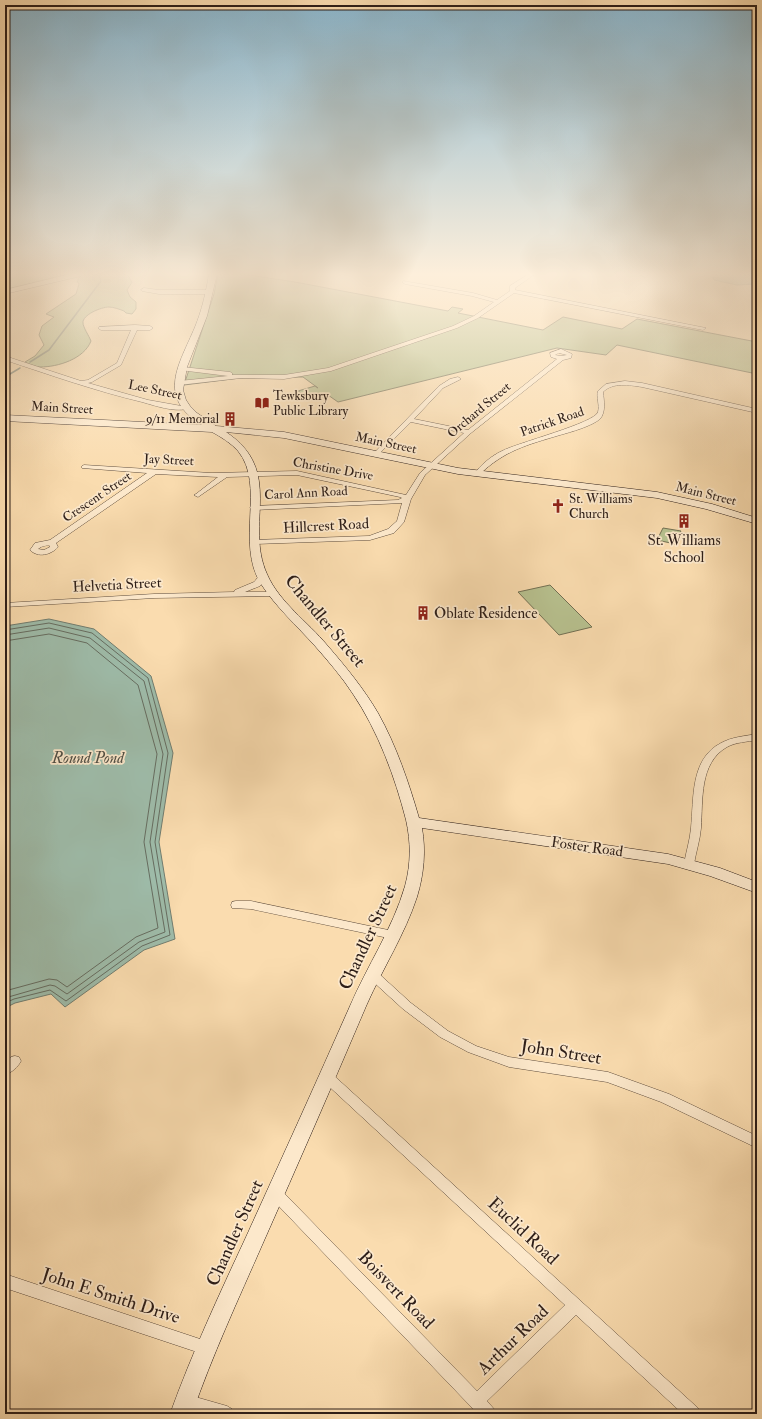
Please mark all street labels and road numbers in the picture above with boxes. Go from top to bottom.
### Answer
street label: Lee Street [127,377,183,403]
street label: Orchard Street [444,379,514,441]
street label: Main Street [31,398,93,418]
street label: Patrick Road [518,403,587,440]
street label: Main Street [354,429,418,457]
street label: Jay Street [143,451,194,470]
street label: Christine Drive [292,454,375,484]
street label: Crescent Street [59,468,135,526]
street label: Main Street [674,479,738,509]
street label: Carol Ann Road [264,483,349,503]
street label: Hillcrest Road [282,514,370,538]
street label: Chandler Street [280,570,371,672]
street label: Helvetia Street [72,573,162,597]
street label: Foster Road [550,833,625,862]
street label: Chandler Street [333,880,403,994]
street label: John Street [518,1034,603,1070]
street label: Chandler Street [201,1176,269,1290]
street label: Euclid Road [483,1192,564,1270]
street label: Boisvert Road [353,1246,439,1334]
street label: John E Smith Drive [38,1263,183,1329]
street label: Arthur Road [472,1300,554,1380]

